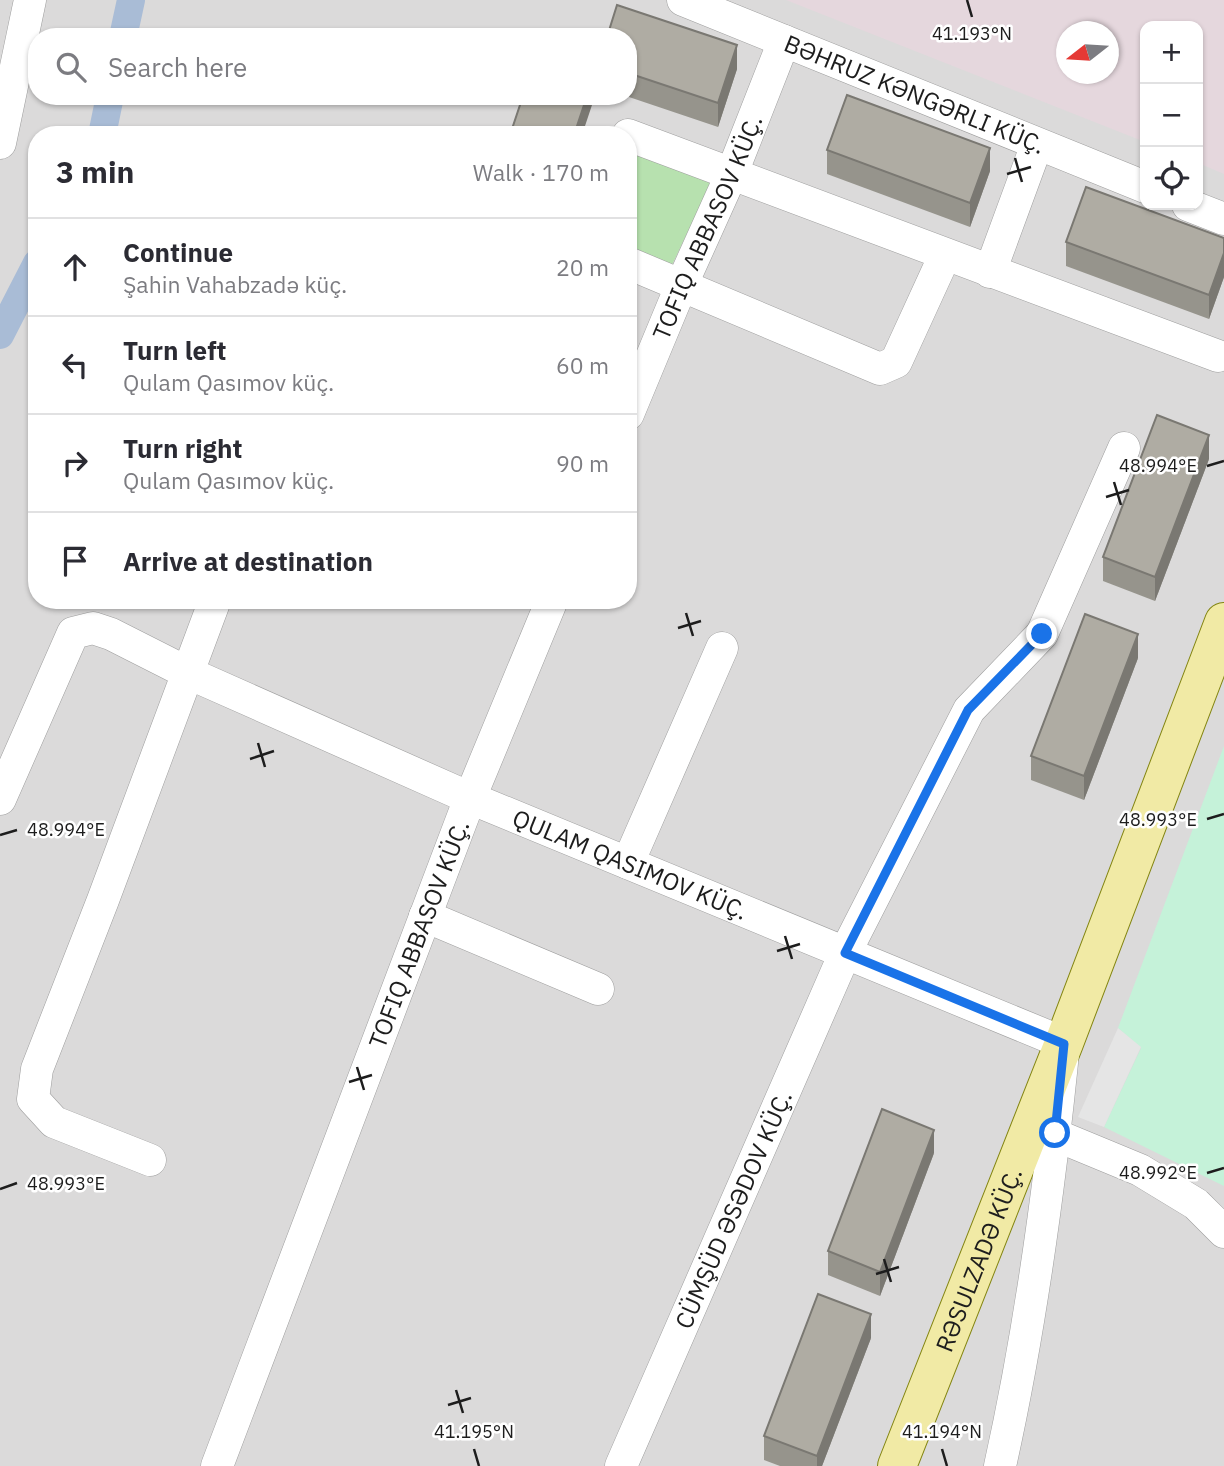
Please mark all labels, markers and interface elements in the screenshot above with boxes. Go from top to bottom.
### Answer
north arrow [1056,21,1119,84]
map controls [1140,21,1203,210]
button: + [1140,21,1203,84]
text: 41.193°N [932,22,1012,45]
street label: BƏHRUZ KƏNGƏRLI KÜÇ. [780,27,1050,161]
search box [28,28,637,105]
icon: search [52,48,90,86]
text: Search here [108,50,247,84]
button: − [1140,84,1203,147]
street label: TOFIQ ABBASOV KÜÇ. [645,110,769,344]
button: locate [1140,147,1203,210]
text: 3 min [56,152,134,191]
text: Walk · 170 m [473,157,609,187]
text: Continue [123,235,233,269]
icon: ahead [56,248,94,286]
text: 20 m [556,252,609,282]
text: Şahin Vahabzadə küç. [123,269,347,299]
text: Turn left [123,333,226,367]
icon: left [56,346,94,384]
text: 60 m [556,350,609,380]
text: Qulam Qasımov küç. [123,367,334,397]
text: Turn right [123,431,242,465]
icon: right [56,444,94,482]
text: 90 m [556,448,609,478]
text: 48.994°E [1119,454,1197,477]
text: Qulam Qasımov küç. [123,465,334,495]
icon: arrive [56,542,94,580]
text: Arrive at destination [123,544,373,578]
route end [1026,618,1057,649]
street label: QULAM QASIMOV KÜÇ. [508,801,752,927]
text: 48.993°E [1119,808,1197,831]
street label: TOFIQ ABBASOV KÜÇ. [361,815,476,1053]
text: 48.994°E [27,818,105,841]
street label: CÜMŞÜD ƏSƏDOV KÜÇ. [667,1085,799,1333]
route start [1039,1117,1070,1148]
text: 48.992°E [1119,1161,1197,1184]
street label: RƏSULZADƏ KÜÇ. [928,1163,1029,1356]
text: 48.993°E [27,1172,105,1195]
text: 41.195°N [434,1420,514,1443]
text: 41.194°N [902,1420,982,1443]

